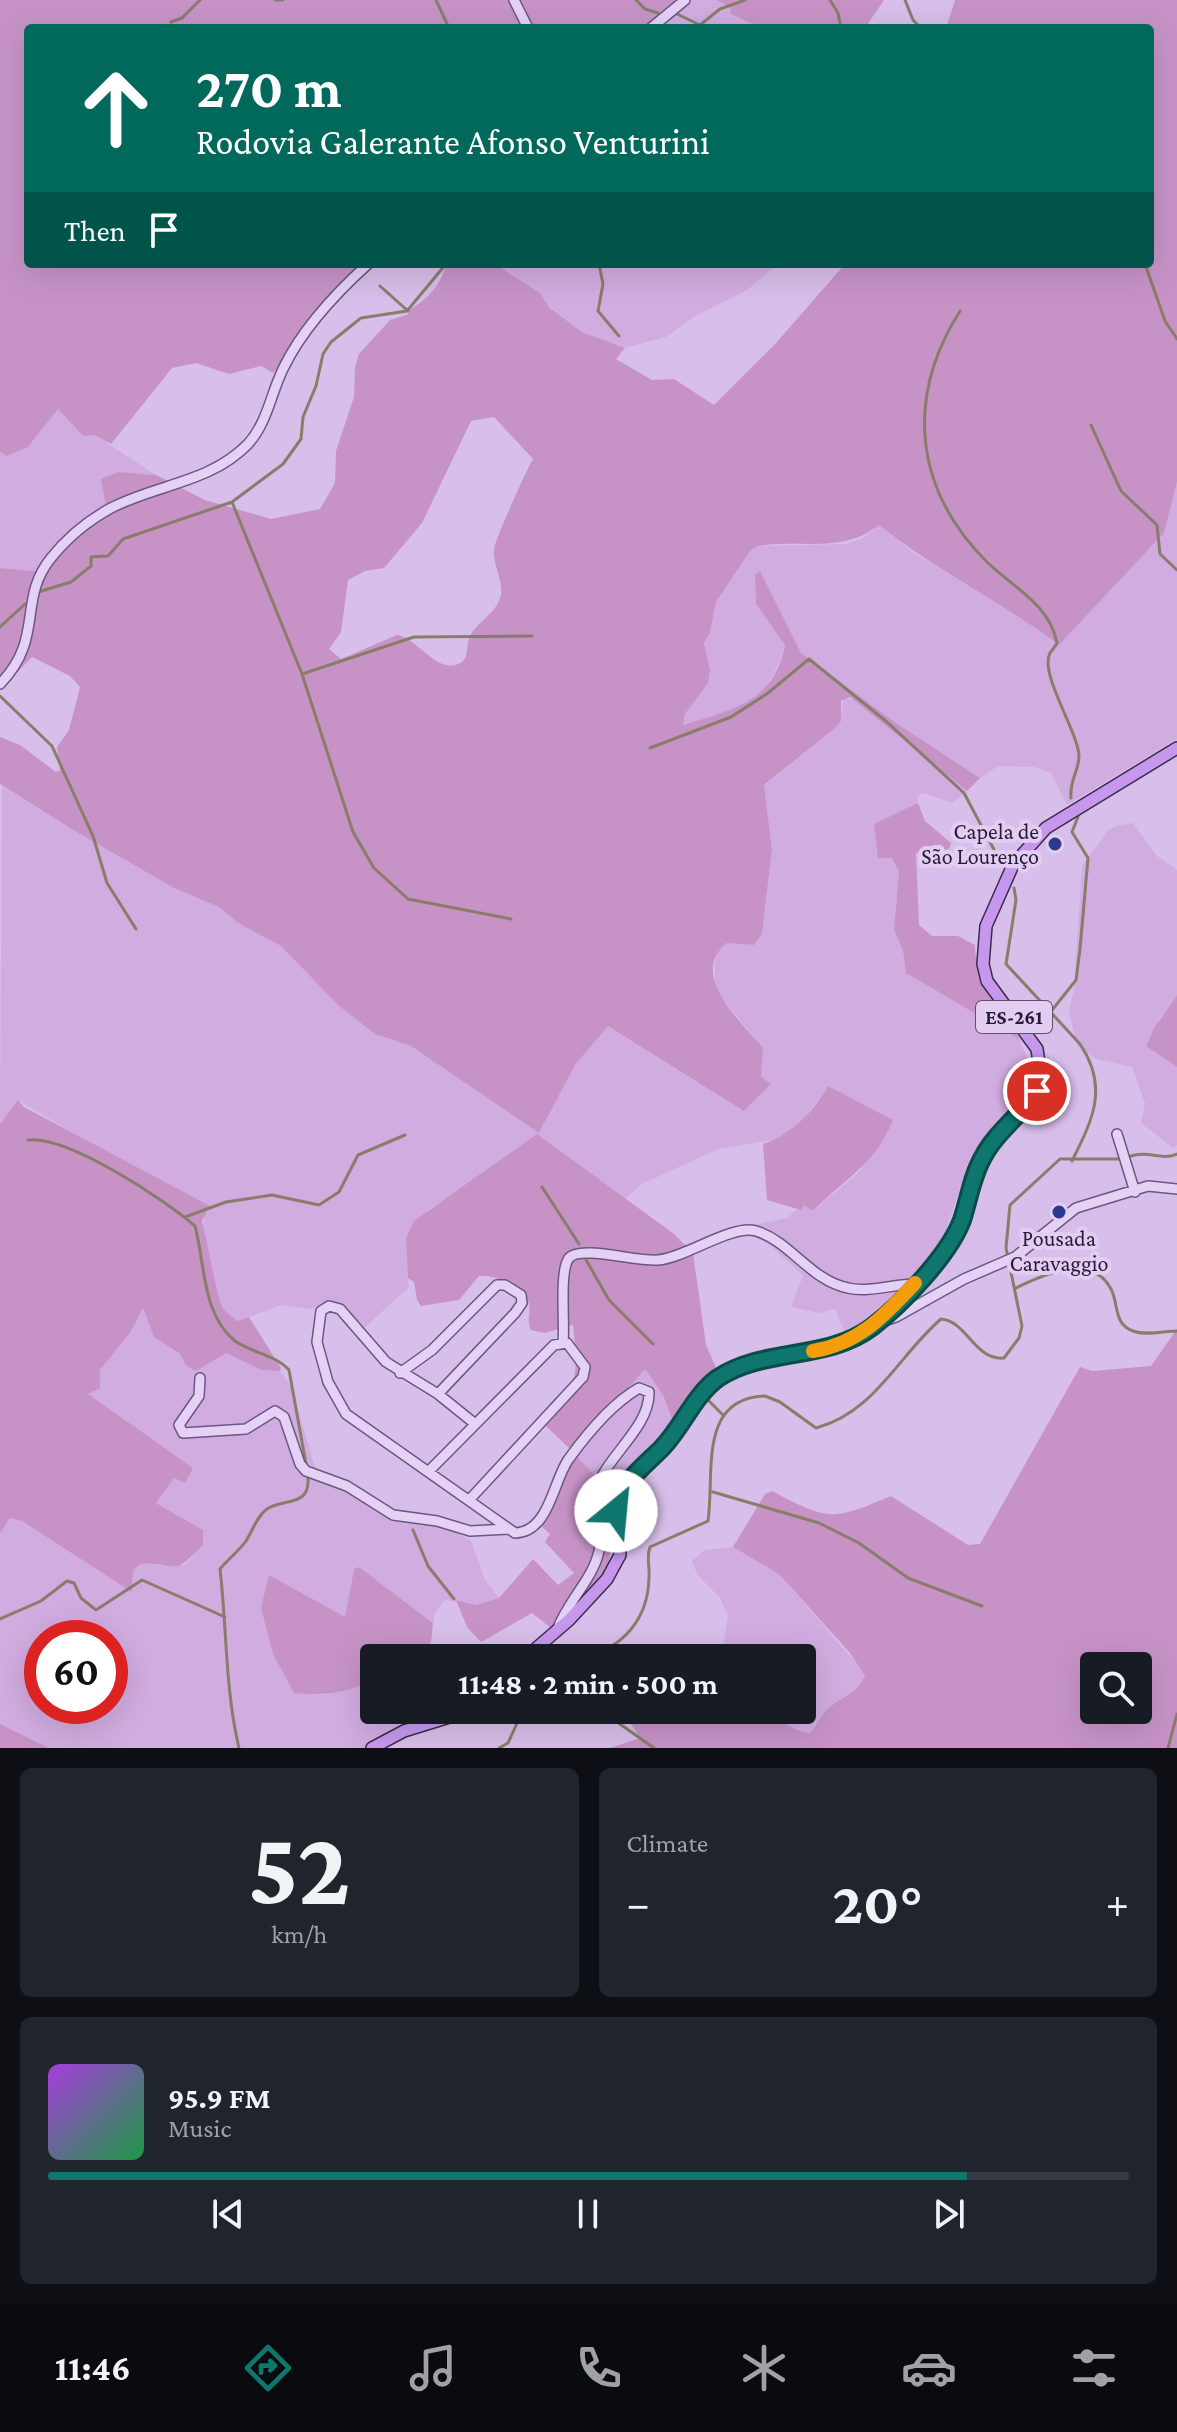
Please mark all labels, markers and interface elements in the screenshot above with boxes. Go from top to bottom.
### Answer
icon: ahead [64,56,168,160]
text: 270 m [196,57,342,119]
text: Rodovia Galerante Afonso Venturini [196,122,710,162]
icon: arrive [142,208,186,252]
text: Then [64,214,126,247]
place label: Capela de São Lourenço [921,819,1039,869]
marker: Capela de São Lourenço [1046,835,1064,853]
road number: ES-261 [976,1001,1052,1033]
pin [1003,1057,1071,1125]
icon: arrive [1015,1069,1059,1113]
marker: Pousada Caravaggio [1050,1203,1068,1221]
place label: Pousada Caravaggio [1010,1226,1108,1276]
position arrow [574,1469,658,1553]
speed limit sign: 60 [24,1620,128,1724]
map controls [1080,1652,1152,1724]
button: search [1080,1652,1152,1724]
text: 11:48 · 2 min · 500 m [458,1667,718,1700]
text: 52 [248,1810,350,1925]
text: Climate [627,1829,708,1858]
text: 20° [833,1869,923,1936]
text: − [627,1879,650,1927]
text: + [1106,1879,1129,1927]
text: km/h [271,1920,327,1949]
text: 95.9 FM [168,2081,271,2114]
text: Music [168,2114,231,2143]
icon: previous [206,2192,250,2236]
icon: pause [566,2192,610,2236]
icon: next [927,2192,971,2236]
icon: directions [240,2340,296,2396]
icon: music [405,2340,461,2396]
icon: phone [571,2340,627,2396]
icon: climate [736,2340,792,2396]
icon: car [901,2340,957,2396]
icon: filters [1066,2340,1122,2396]
text: 11:46 [55,2348,131,2388]

